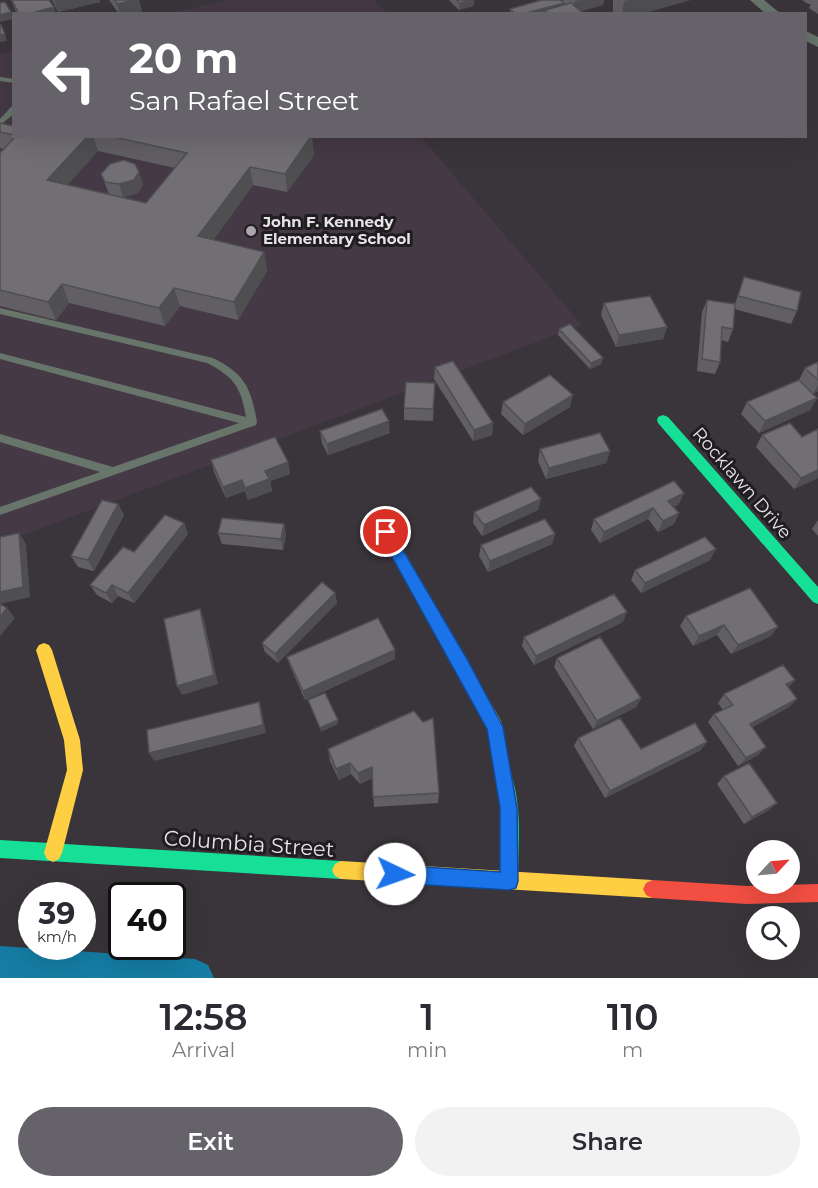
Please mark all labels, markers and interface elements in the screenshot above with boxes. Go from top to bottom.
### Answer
text: 20 m [129,32,238,84]
icon: left [30,36,108,114]
text: San Rafael Street [129,84,359,117]
place label: John F. Kennedy Elementary School [262,212,411,248]
marker: John F. Kennedy Elementary School [244,224,258,238]
street label: Rocklawn Drive [688,423,796,543]
pin [360,506,411,557]
icon: arrive [369,515,402,548]
street label: Columbia Street [163,825,335,862]
north arrow [746,840,800,894]
map controls [746,840,800,960]
position arrow [363,842,427,906]
speed limit sign: 40 [108,882,186,960]
text: 39 [39,895,75,932]
button: search [746,906,800,960]
text: km/h [37,927,77,946]
text: 12:58 [160,995,248,1039]
text: 1 [420,995,434,1039]
text: 110 [607,995,658,1039]
text: Arrival [172,1038,235,1062]
text: min [407,1038,447,1062]
text: m [622,1038,643,1062]
button: Exit [18,1107,403,1176]
button: Share [415,1107,800,1176]

